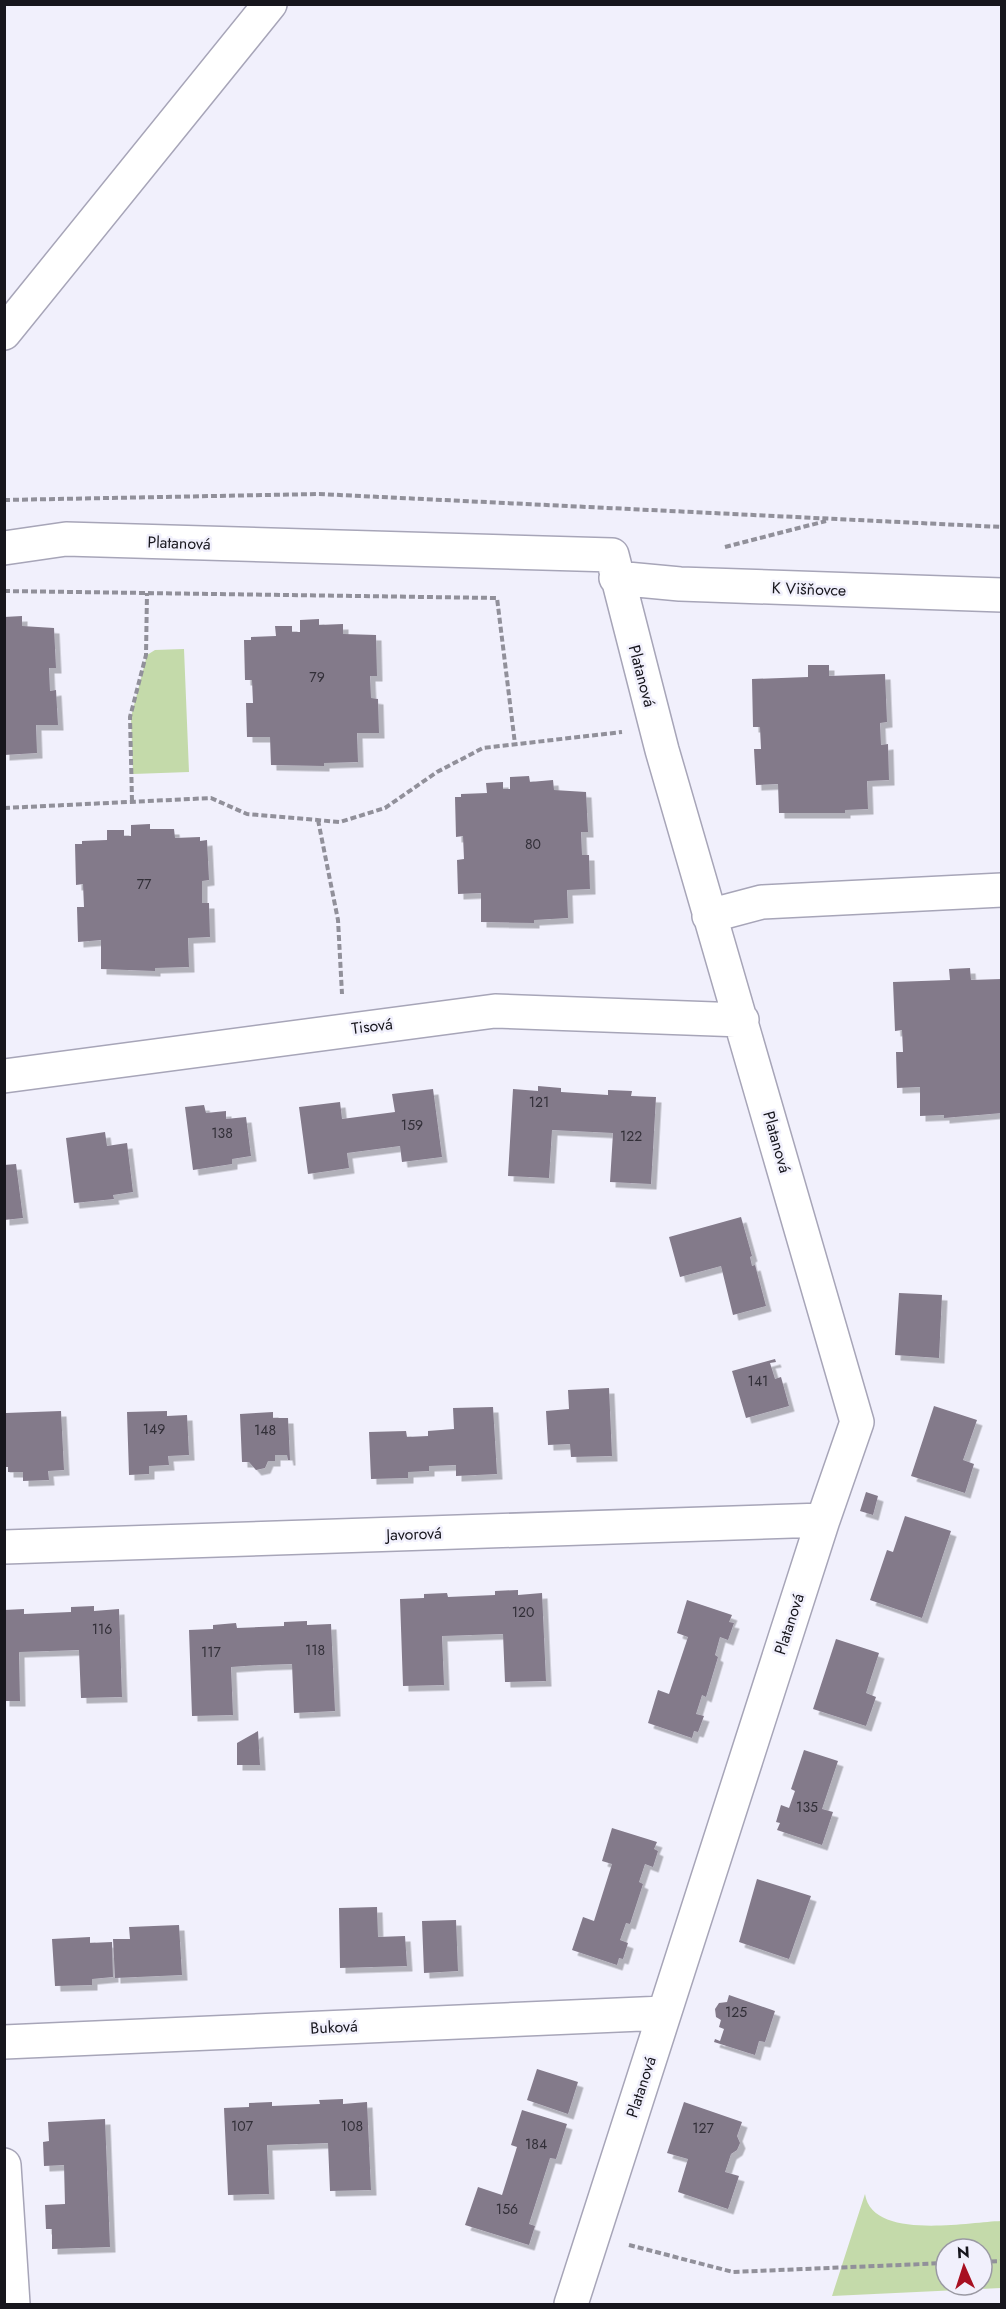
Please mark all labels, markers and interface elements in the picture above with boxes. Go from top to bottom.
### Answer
street label: Platanová [147,530,211,556]
street label: K Višňovce [771,576,847,602]
street label: Platanová [623,642,661,710]
house number: 79 [309,667,325,687]
house number: 80 [525,834,541,854]
house number: 77 [137,874,152,894]
street label: Tisová [350,1012,394,1040]
house number: 121 [529,1092,549,1112]
street label: Platanová [757,1108,797,1176]
house number: 159 [401,1115,423,1135]
house number: 138 [211,1123,233,1143]
house number: 122 [620,1126,642,1146]
house number: 141 [748,1371,768,1391]
house number: 149 [143,1419,165,1439]
house number: 148 [254,1420,276,1440]
street label: Javorová [384,1522,442,1547]
street label: Platanová [768,1590,810,1658]
house number: 120 [512,1602,534,1622]
house number: 116 [92,1619,112,1639]
house number: 118 [305,1640,325,1660]
house number: 117 [201,1642,222,1662]
house number: 135 [796,1797,818,1817]
house number: 125 [725,2002,747,2022]
street label: Buková [310,2014,358,2040]
street label: Platanová [620,2053,662,2121]
house number: 107 [231,2116,254,2136]
house number: 108 [341,2116,363,2136]
house number: 127 [692,2118,714,2138]
house number: 184 [525,2134,547,2154]
house number: 156 [496,2199,518,2219]
north arrow [934,2237,994,2297]
text: N [956,2241,970,2264]

